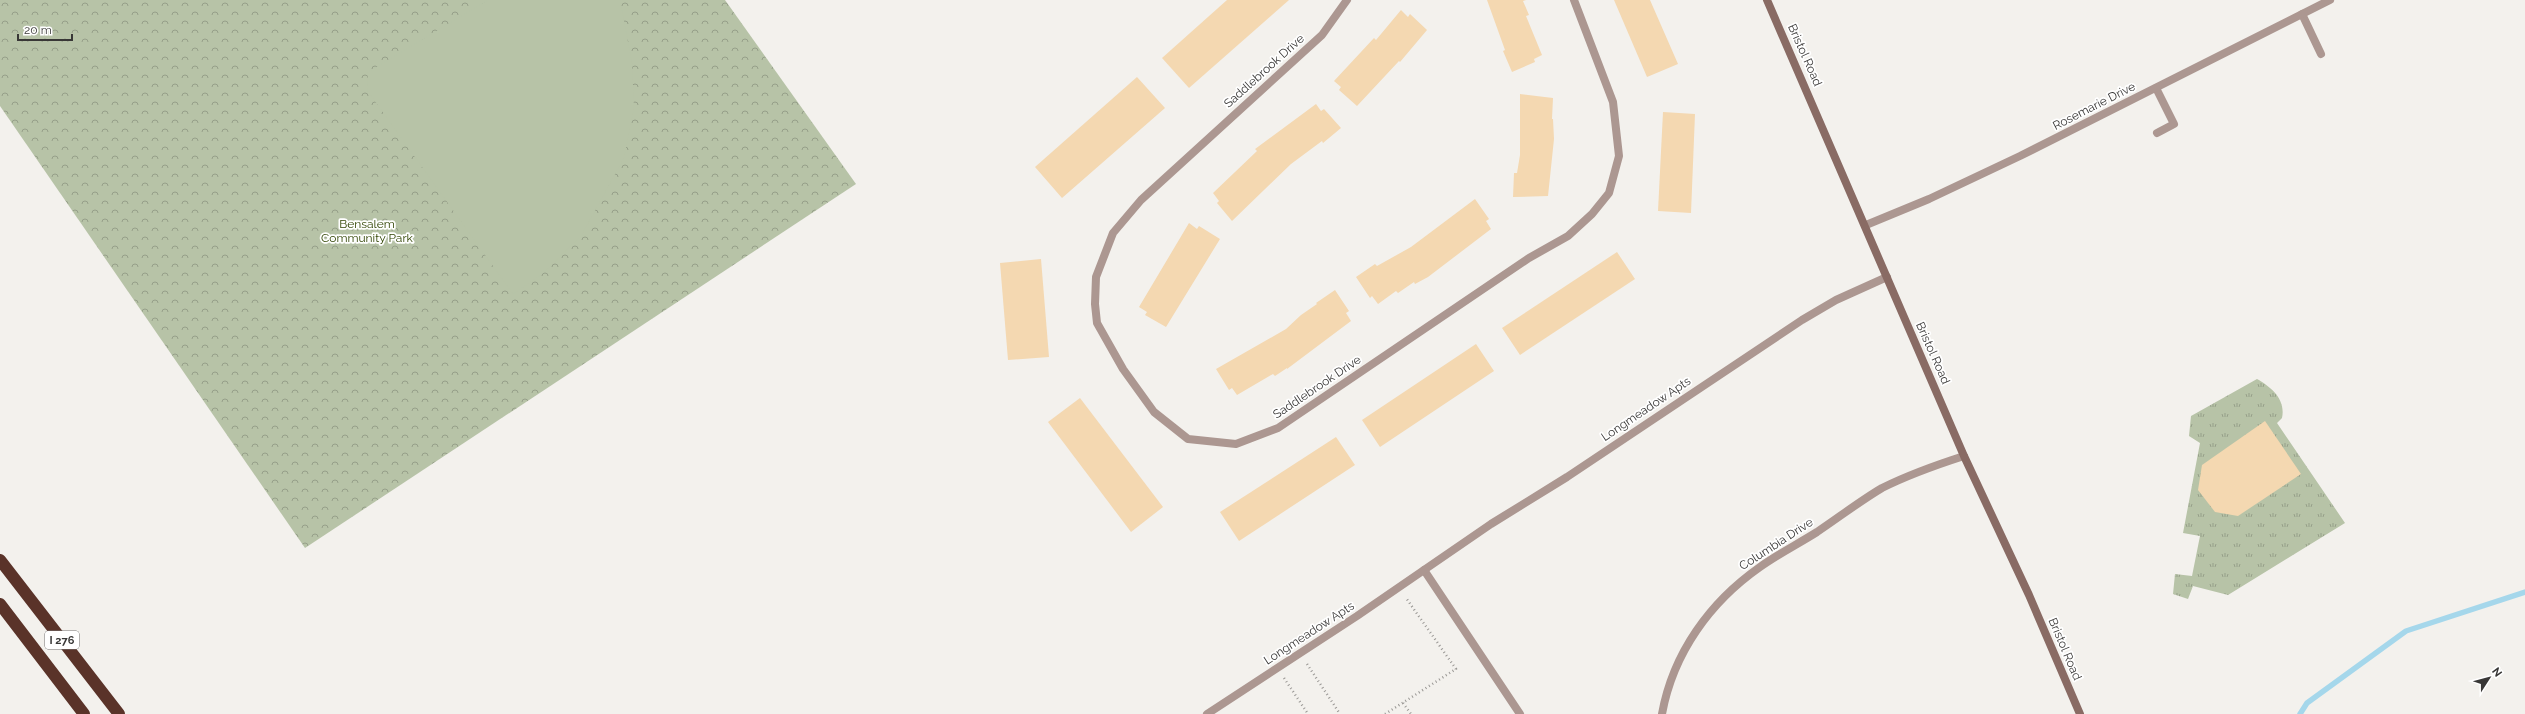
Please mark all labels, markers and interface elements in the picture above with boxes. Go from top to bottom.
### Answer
scale bar [18,16,72,42]
street label: Bristol Road [1785,22,1825,88]
text: 20 m [24,23,52,37]
street label: Saddlebrook Drive [1221,31,1307,111]
street label: Rosemarie Drive [2050,79,2138,133]
park label: Bensalem Community Park [321,217,414,245]
street label: Bristol Road [1913,320,1953,386]
street label: Saddlebrook Drive [1270,352,1364,422]
street label: Longmeadow Apts [1599,374,1694,444]
street label: Columbia Drive [1737,515,1815,573]
street label: Longmeadow Apts [1261,598,1357,667]
street label: Bristol Road [2046,616,2084,682]
road number: I 276 [45,631,79,649]
north arrow [2469,658,2509,698]
text: N [2489,665,2504,680]

